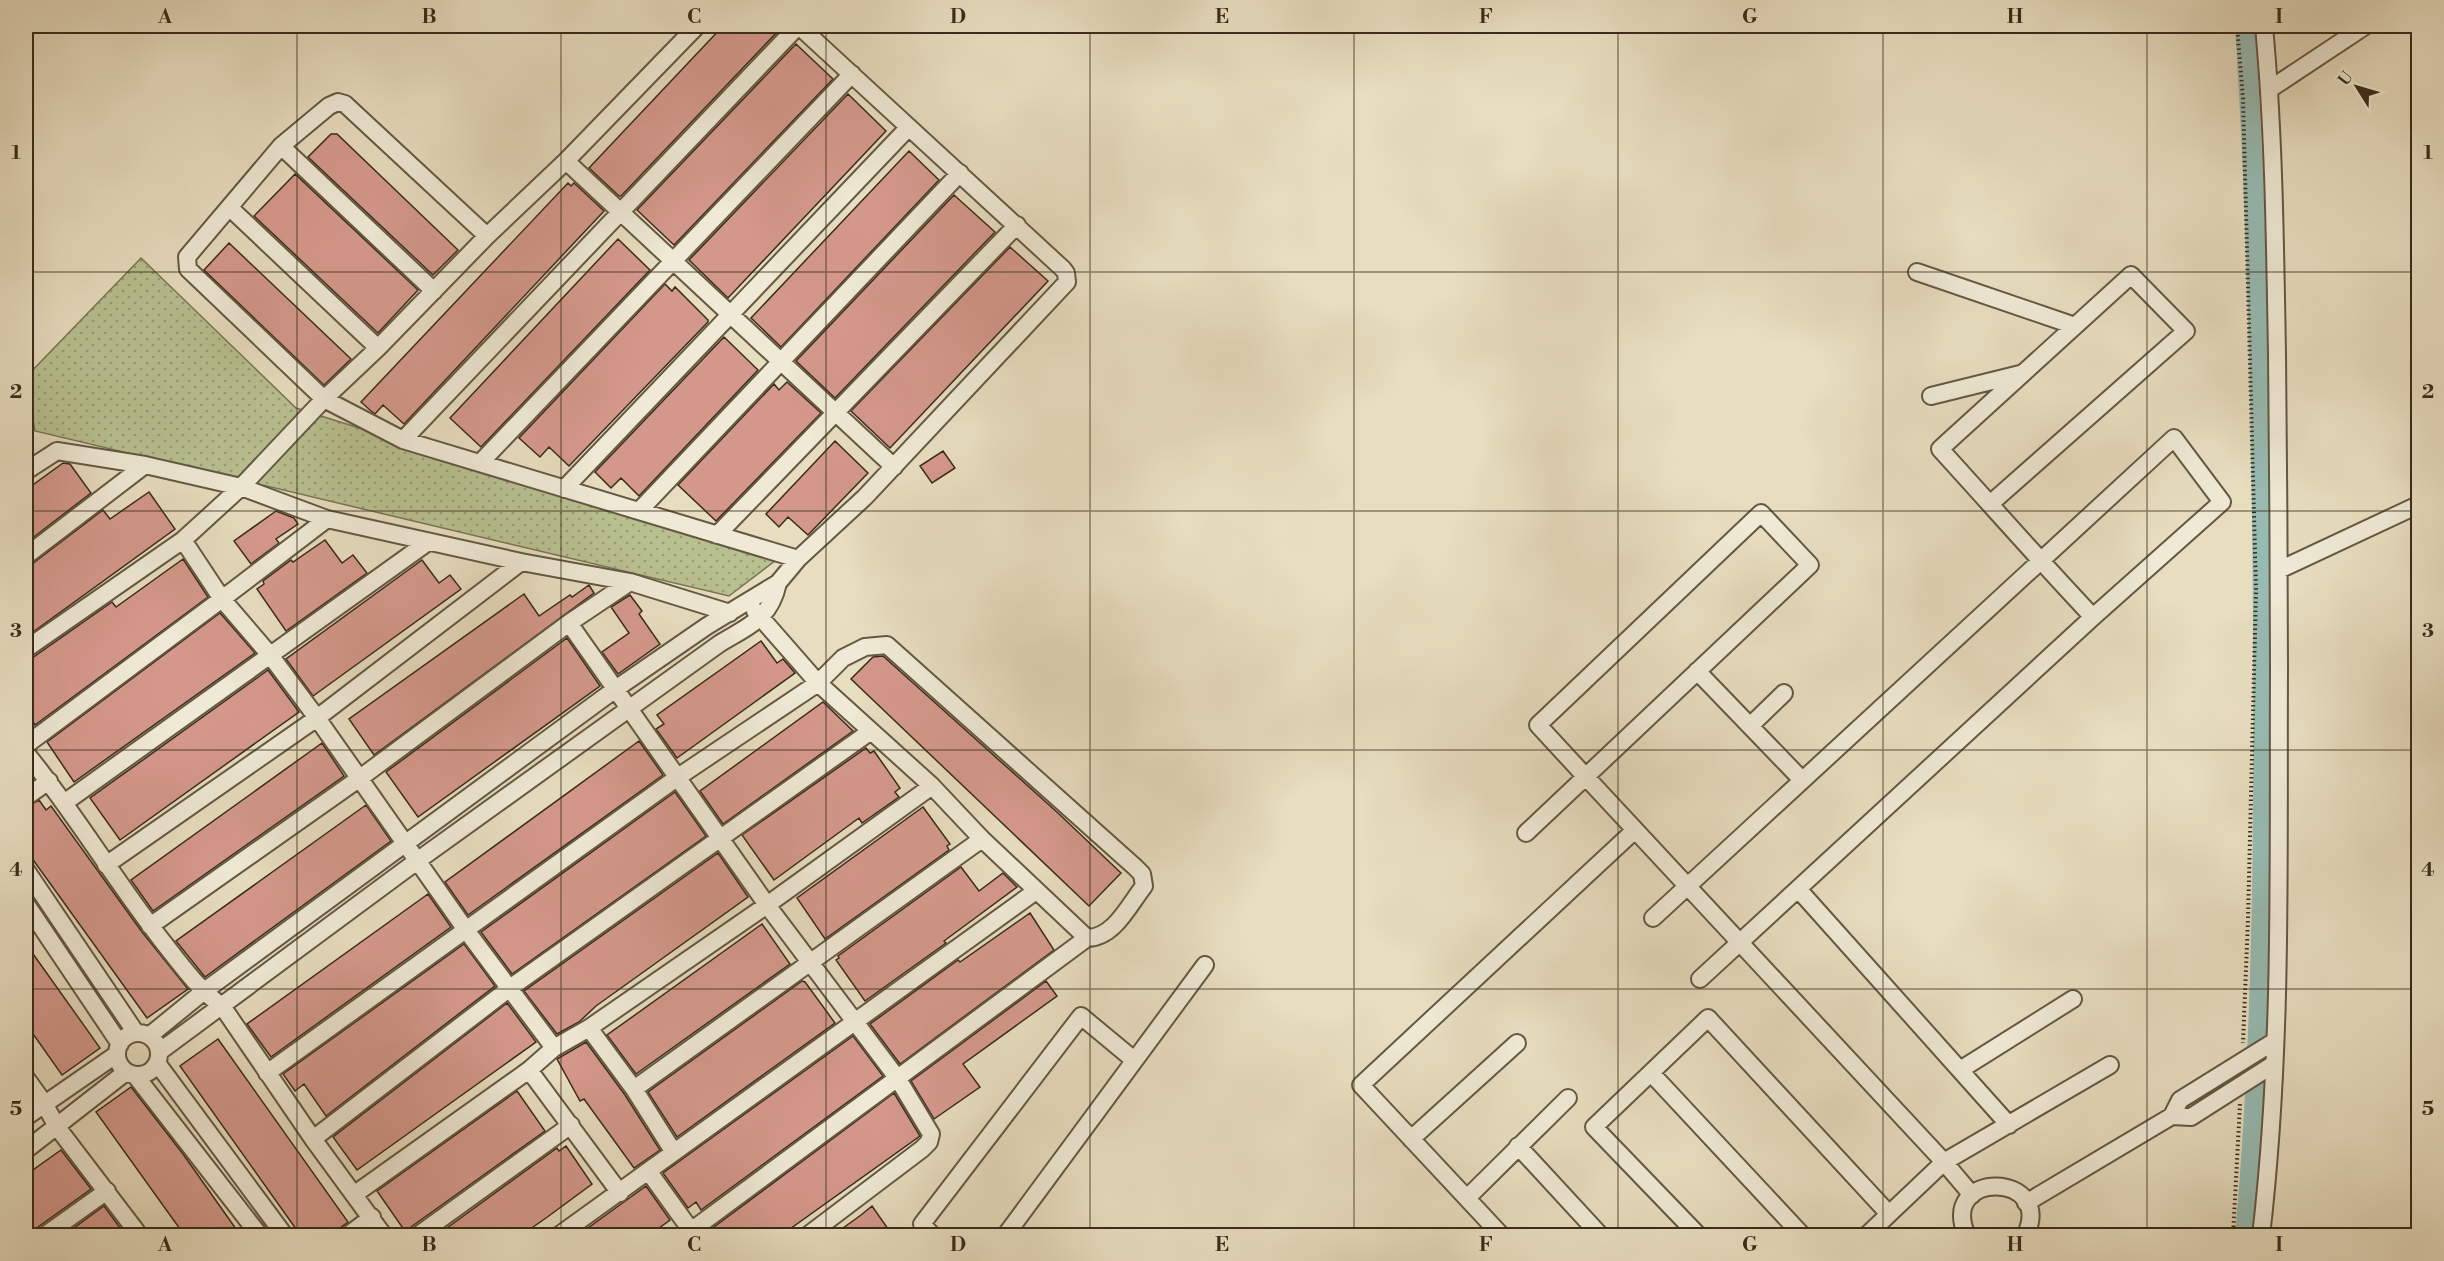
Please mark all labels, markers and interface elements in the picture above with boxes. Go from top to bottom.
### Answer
text: A [157,5,173,30]
text: B [421,5,437,30]
text: C [687,5,701,30]
text: D [950,5,966,30]
text: E [1215,5,1229,30]
text: F [1479,5,1493,30]
text: G [1742,5,1758,30]
text: H [2007,5,2024,30]
text: I [2275,5,2283,30]
north arrow [2327,57,2387,117]
text: U [2334,67,2358,90]
text: 1 [11,141,21,166]
text: 1 [2423,141,2433,166]
text: 2 [10,380,22,405]
text: 2 [2422,380,2434,405]
text: 3 [10,619,22,644]
text: 3 [2422,619,2434,644]
text: 4 [9,858,23,883]
text: 4 [2421,858,2435,883]
text: 5 [10,1097,22,1122]
text: 5 [2422,1097,2434,1122]
text: A [157,1233,173,1258]
text: B [421,1233,437,1258]
text: C [687,1233,701,1258]
text: D [950,1233,966,1258]
text: E [1215,1233,1229,1258]
text: F [1479,1233,1493,1258]
text: G [1742,1233,1758,1258]
text: H [2007,1233,2024,1258]
text: I [2275,1233,2283,1258]

